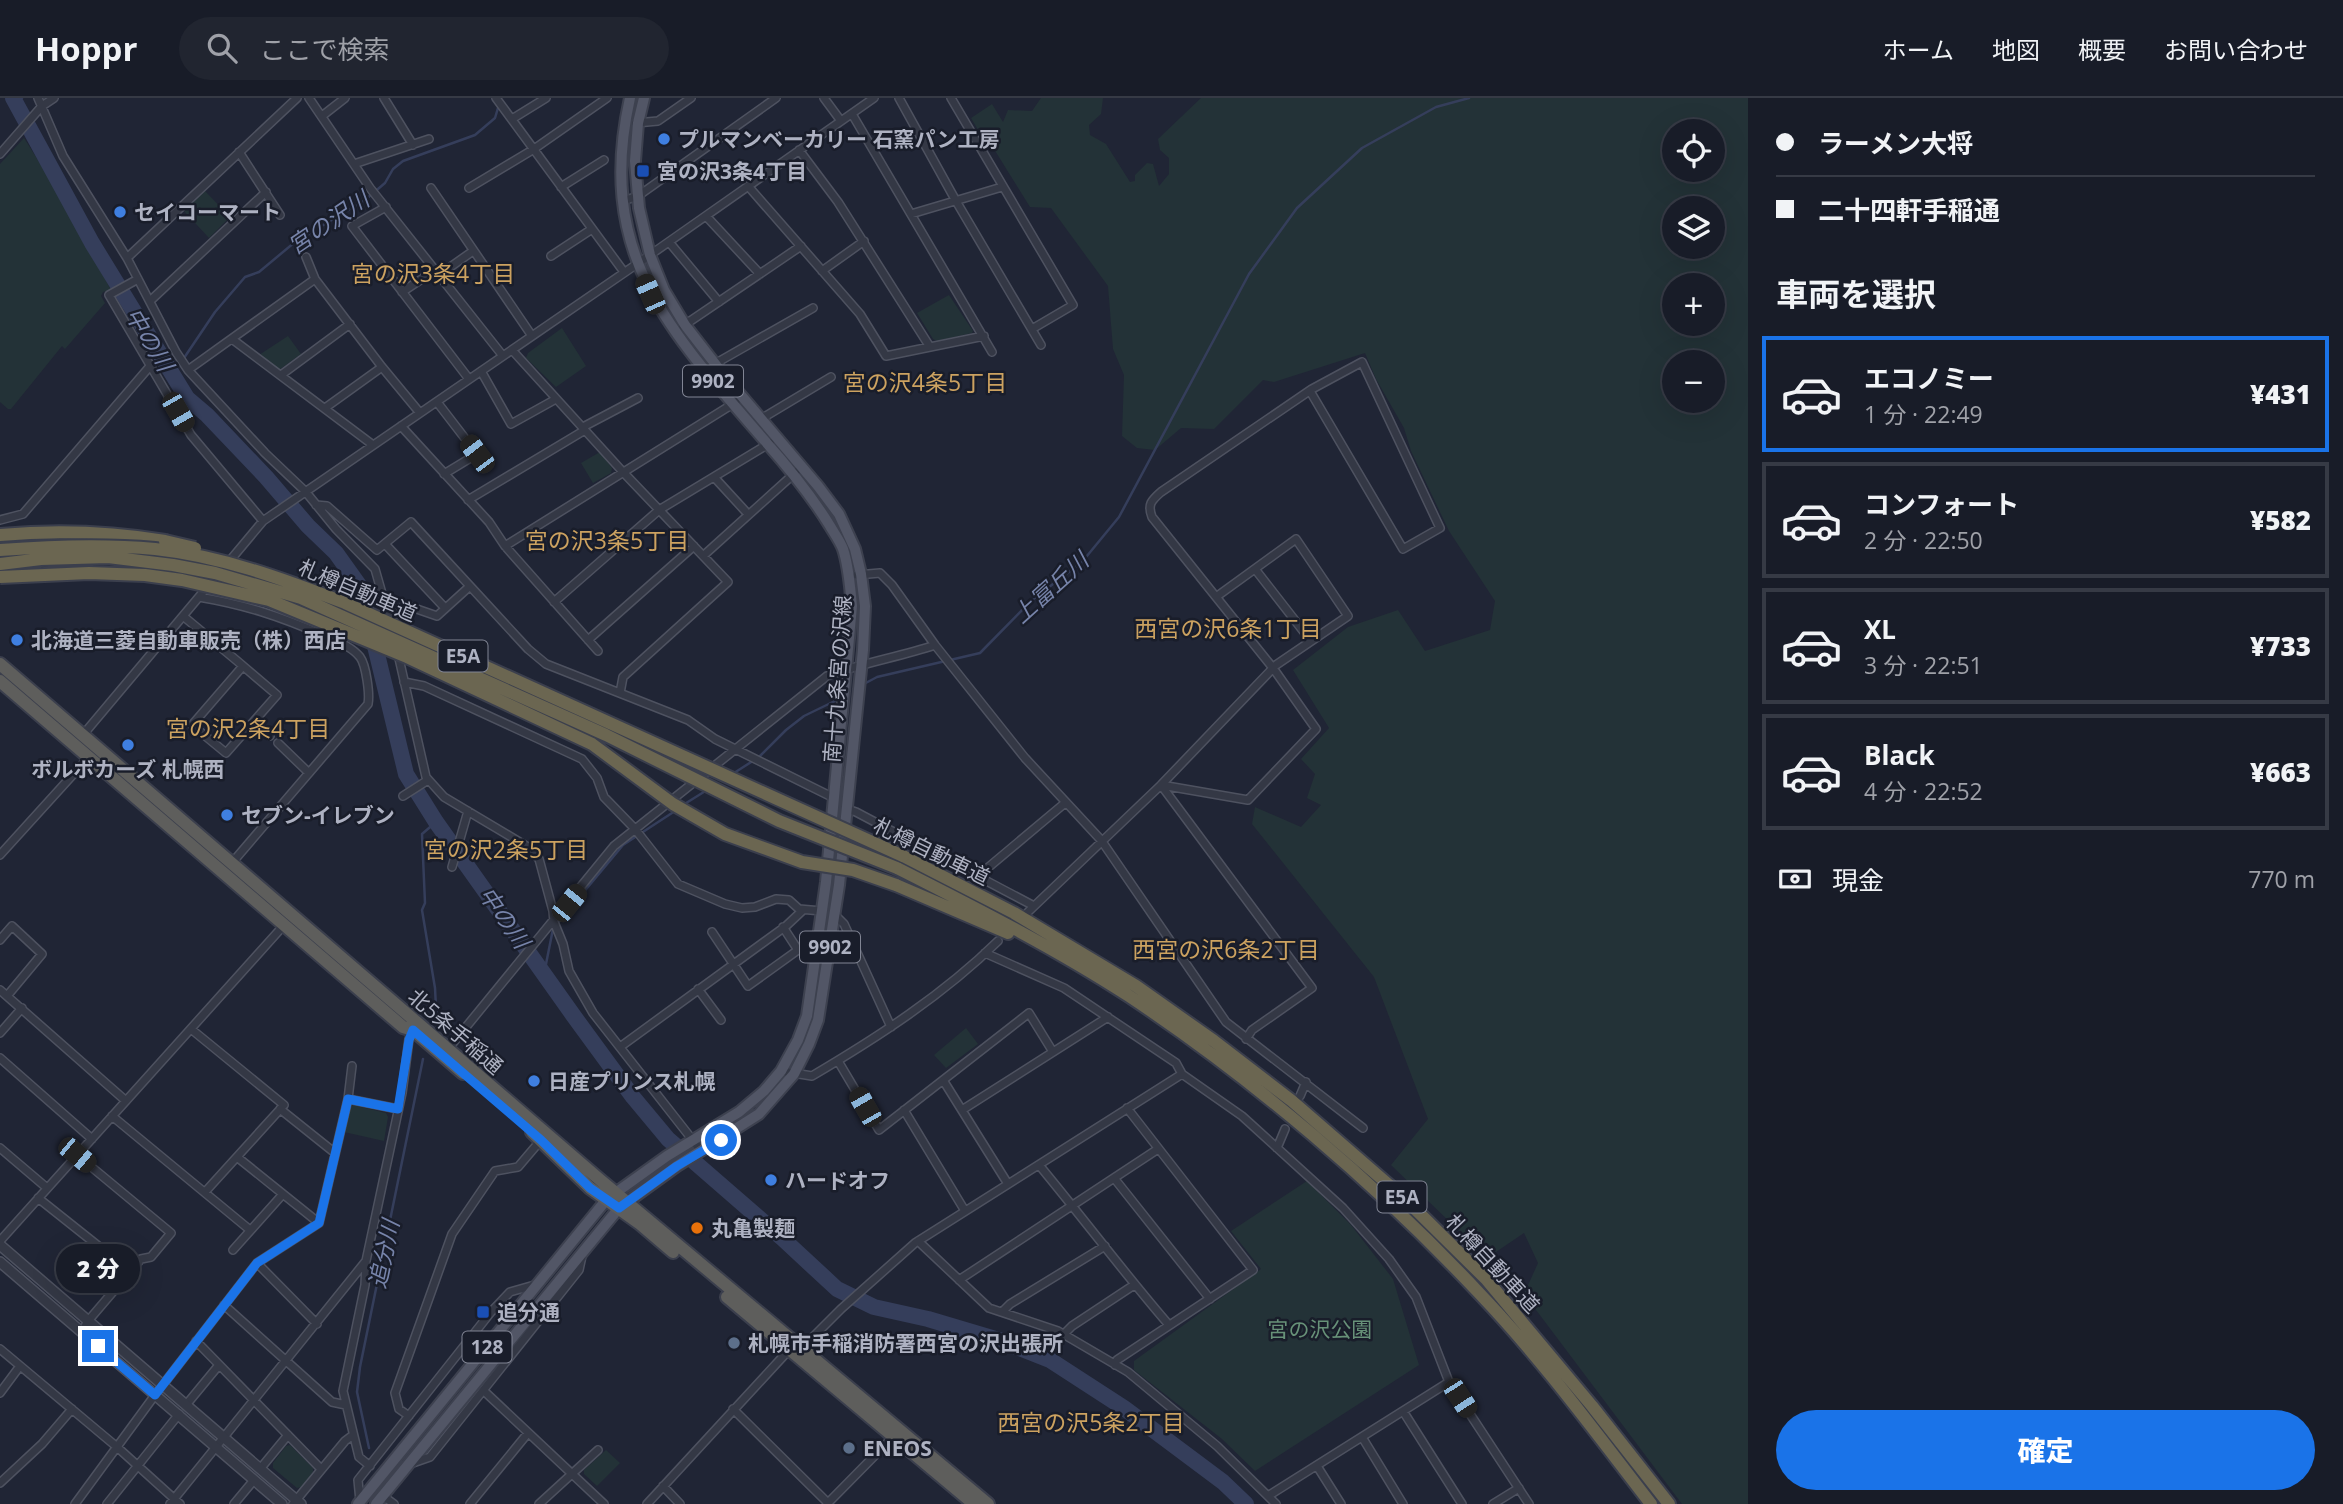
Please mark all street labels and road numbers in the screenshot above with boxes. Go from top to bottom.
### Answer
road number: 9902 [683,366,743,396]
street label: 札樽自動車道 [295,552,421,628]
street label: 南十九条宮の沢線 [817,594,857,764]
road number: E5A [438,640,488,671]
street label: 札樽自動車道 [869,811,995,891]
road number: 9902 [800,932,860,962]
street label: 北5条手稲通 [403,982,509,1080]
road number: E5A [1378,1182,1426,1212]
street label: 札樽自動車道 [1440,1207,1546,1319]
road number: 128 [462,1331,512,1362]

